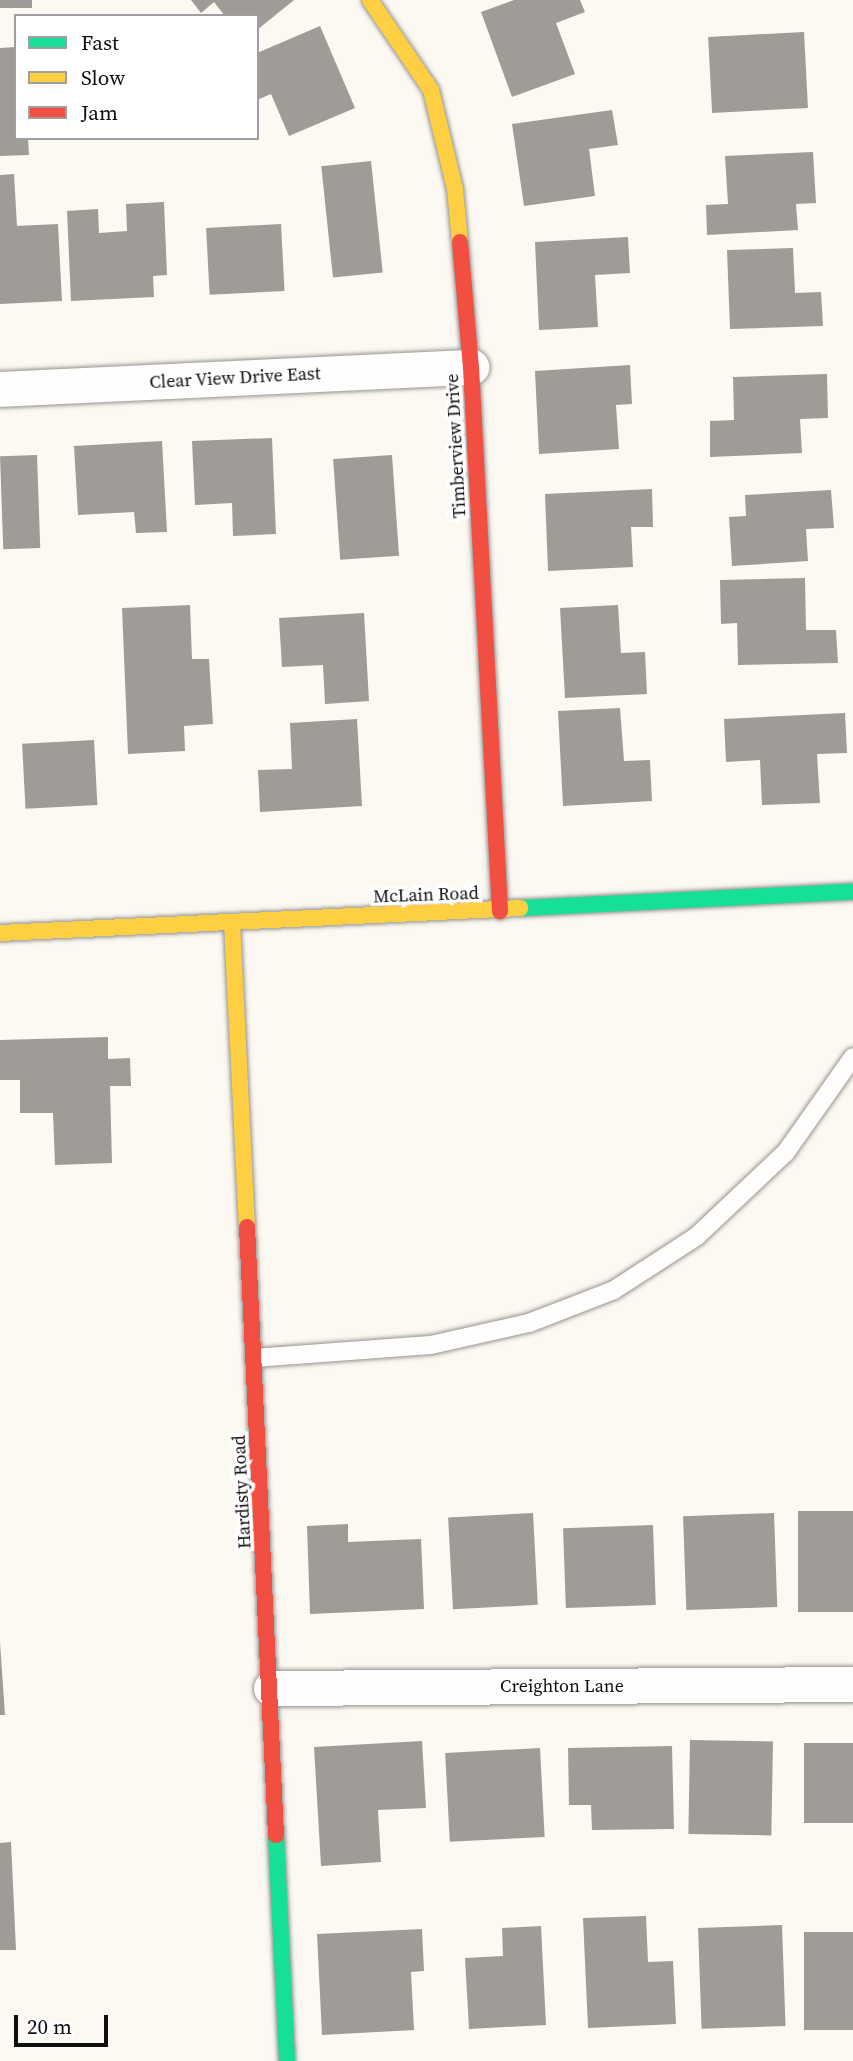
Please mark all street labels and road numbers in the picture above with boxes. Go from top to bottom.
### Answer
street label: Clear View Drive East [149,363,321,393]
street label: Timberview Drive [441,373,471,519]
street label: McLain Road [373,882,479,908]
street label: Hardisty Road [228,1435,256,1549]
street label: Creighton Lane [500,1675,624,1697]

